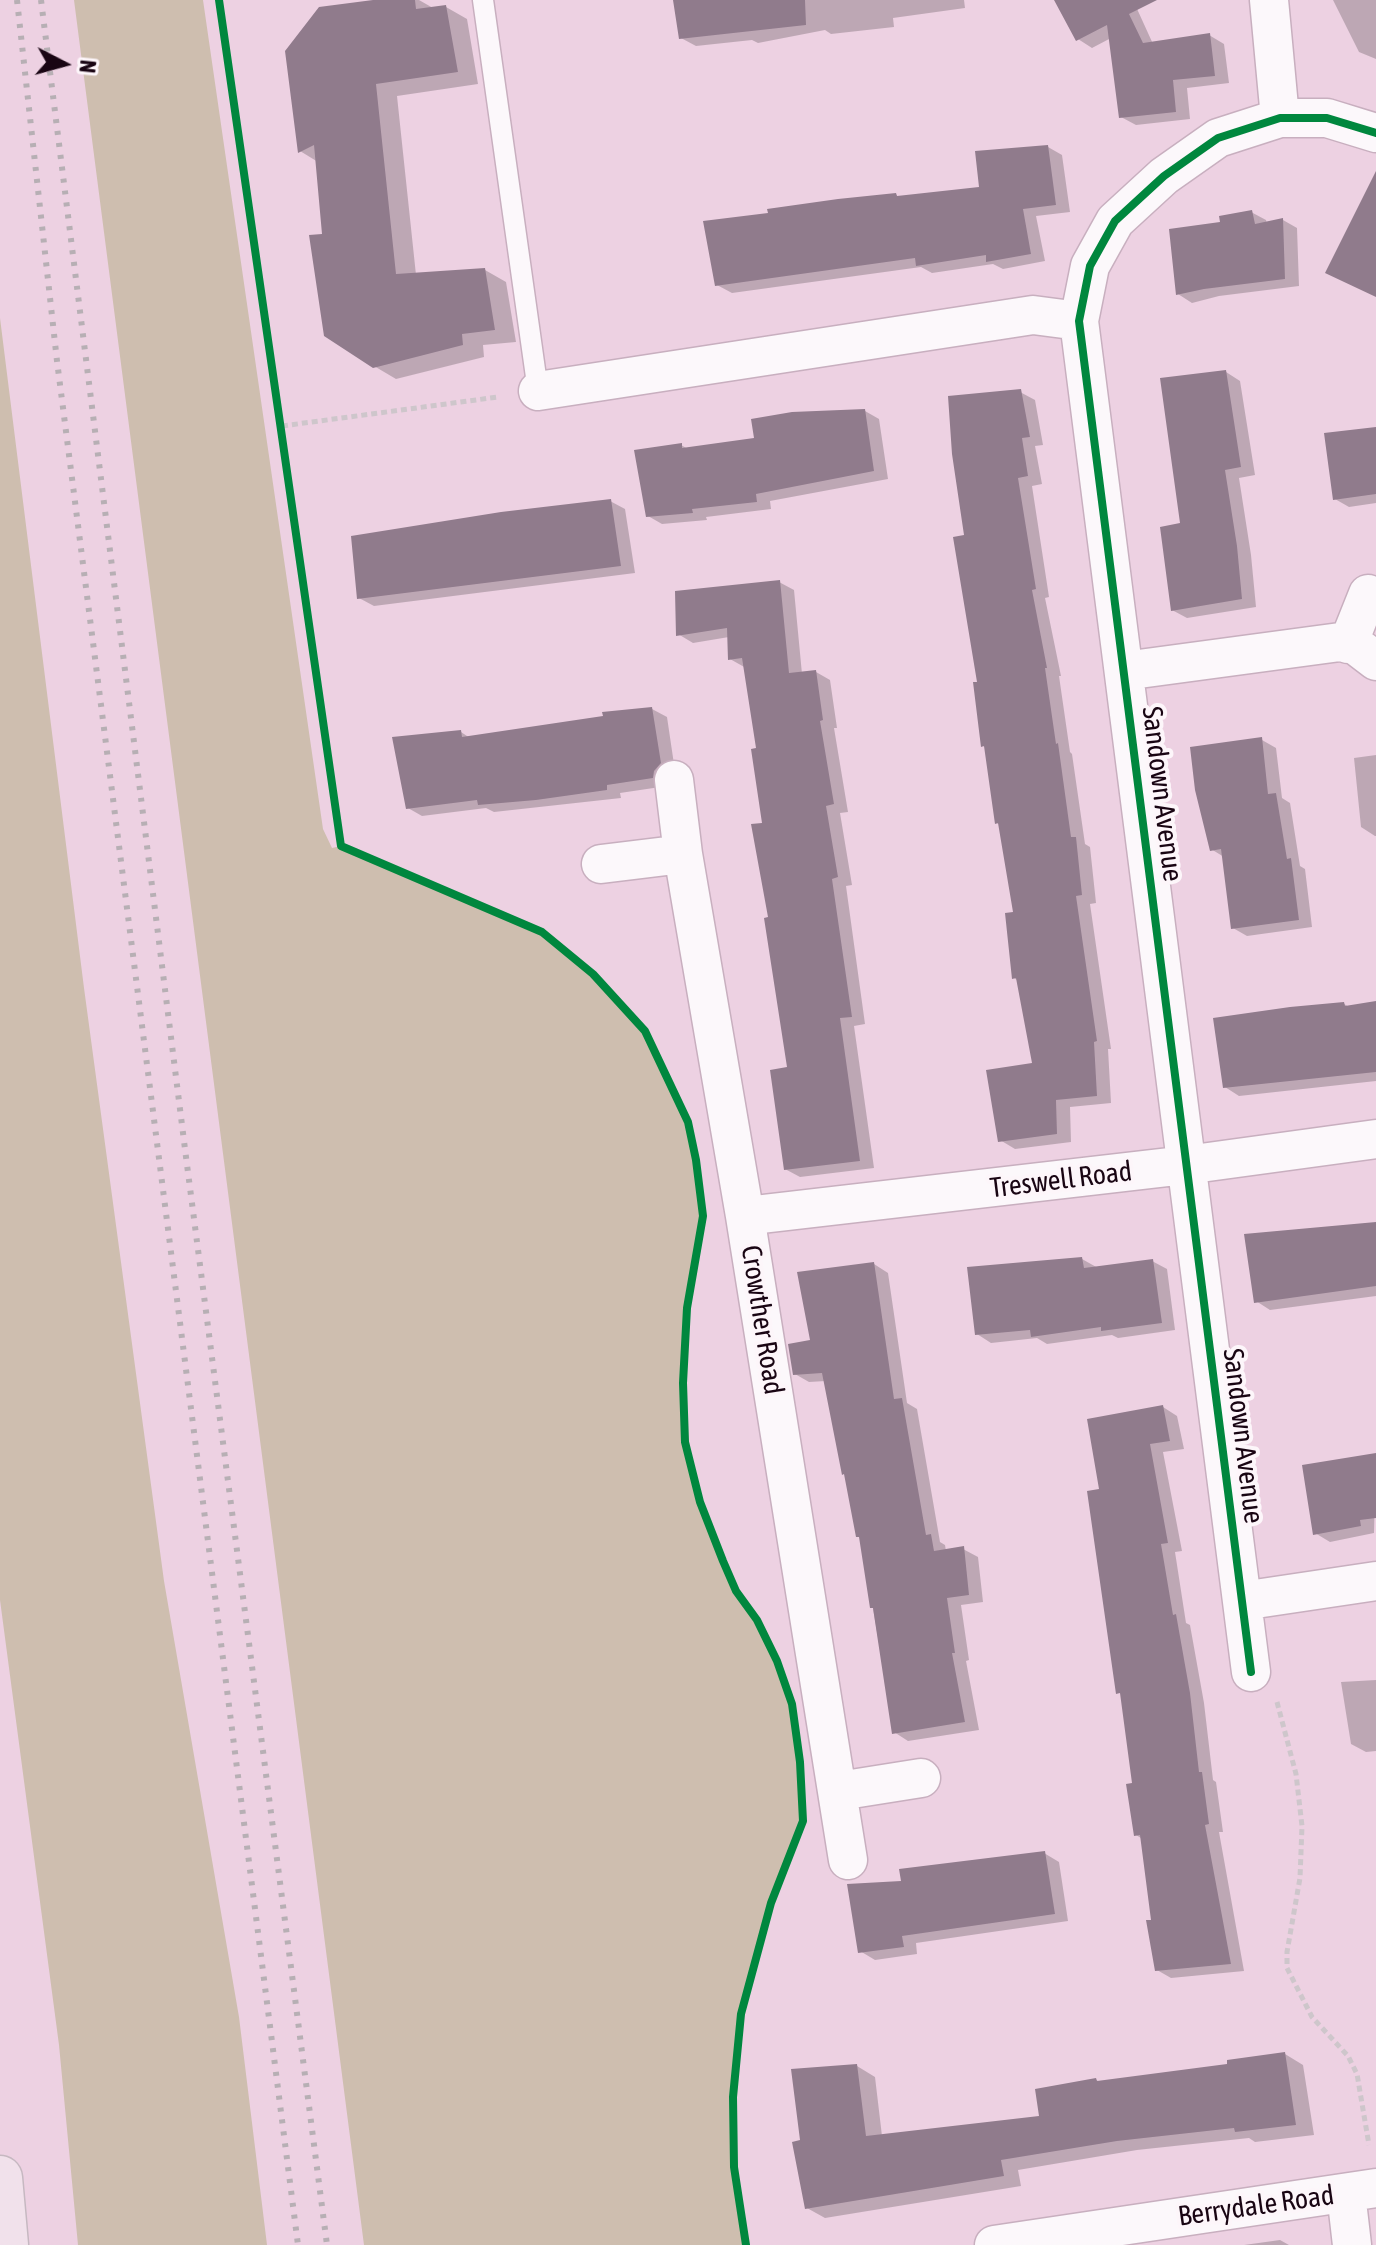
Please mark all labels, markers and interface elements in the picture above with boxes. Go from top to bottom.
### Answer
north arrow [24,24,104,104]
text: N [74,59,101,74]
street label: Sandown Avenue [1135,705,1189,883]
street label: Treswell Road [988,1155,1134,1205]
street label: Crowther Road [734,1243,790,1397]
street label: Sandown Avenue [1216,1347,1270,1525]
street label: Berrydale Road [1176,2178,1336,2234]

